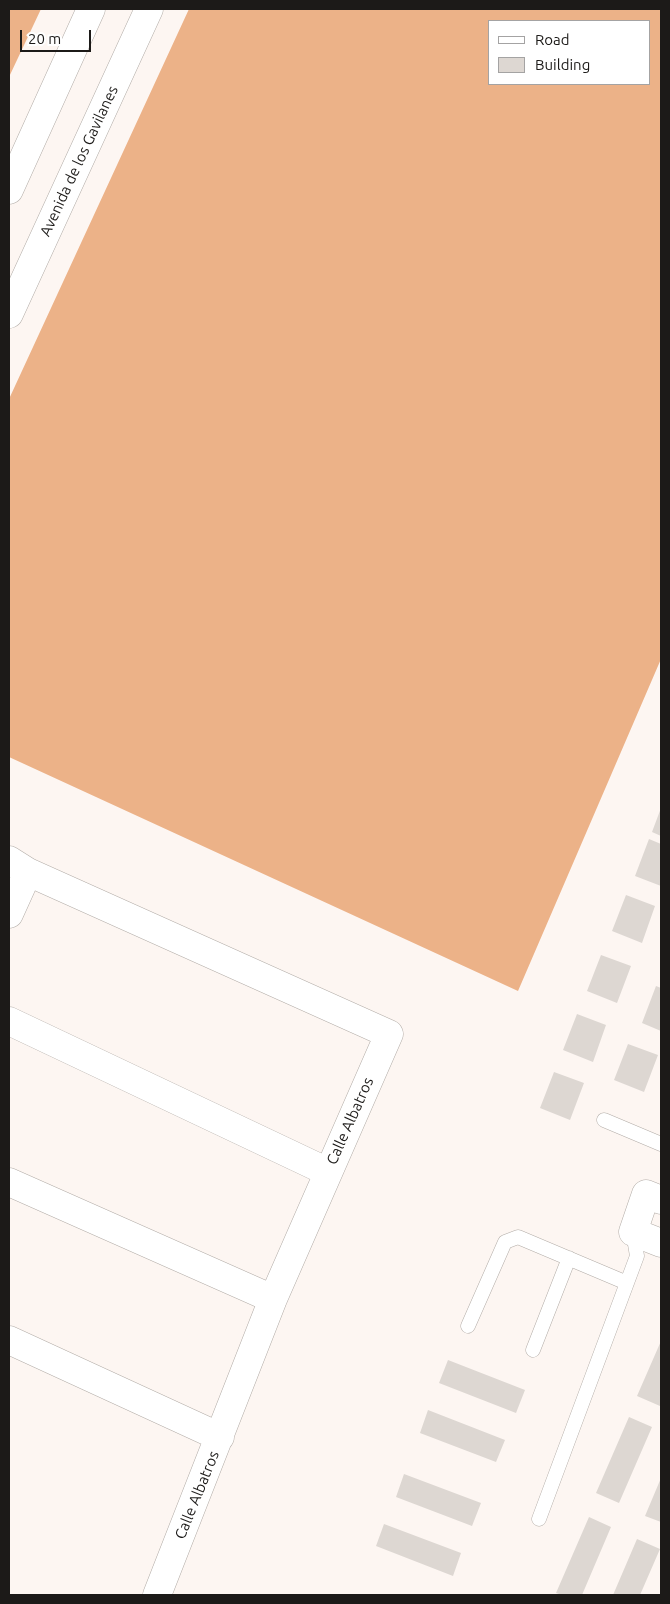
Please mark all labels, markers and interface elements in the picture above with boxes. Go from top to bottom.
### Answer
scale bar [22,20,94,52]
legend [488,20,650,85]
text: 20 m [28,30,61,47]
text: Road [535,31,570,48]
text: Building [535,56,590,73]
street label: Avenida de los Gavilanes [36,83,122,239]
street label: Calle Albatros [323,1075,377,1167]
street label: Calle Albatros [171,1448,223,1542]

